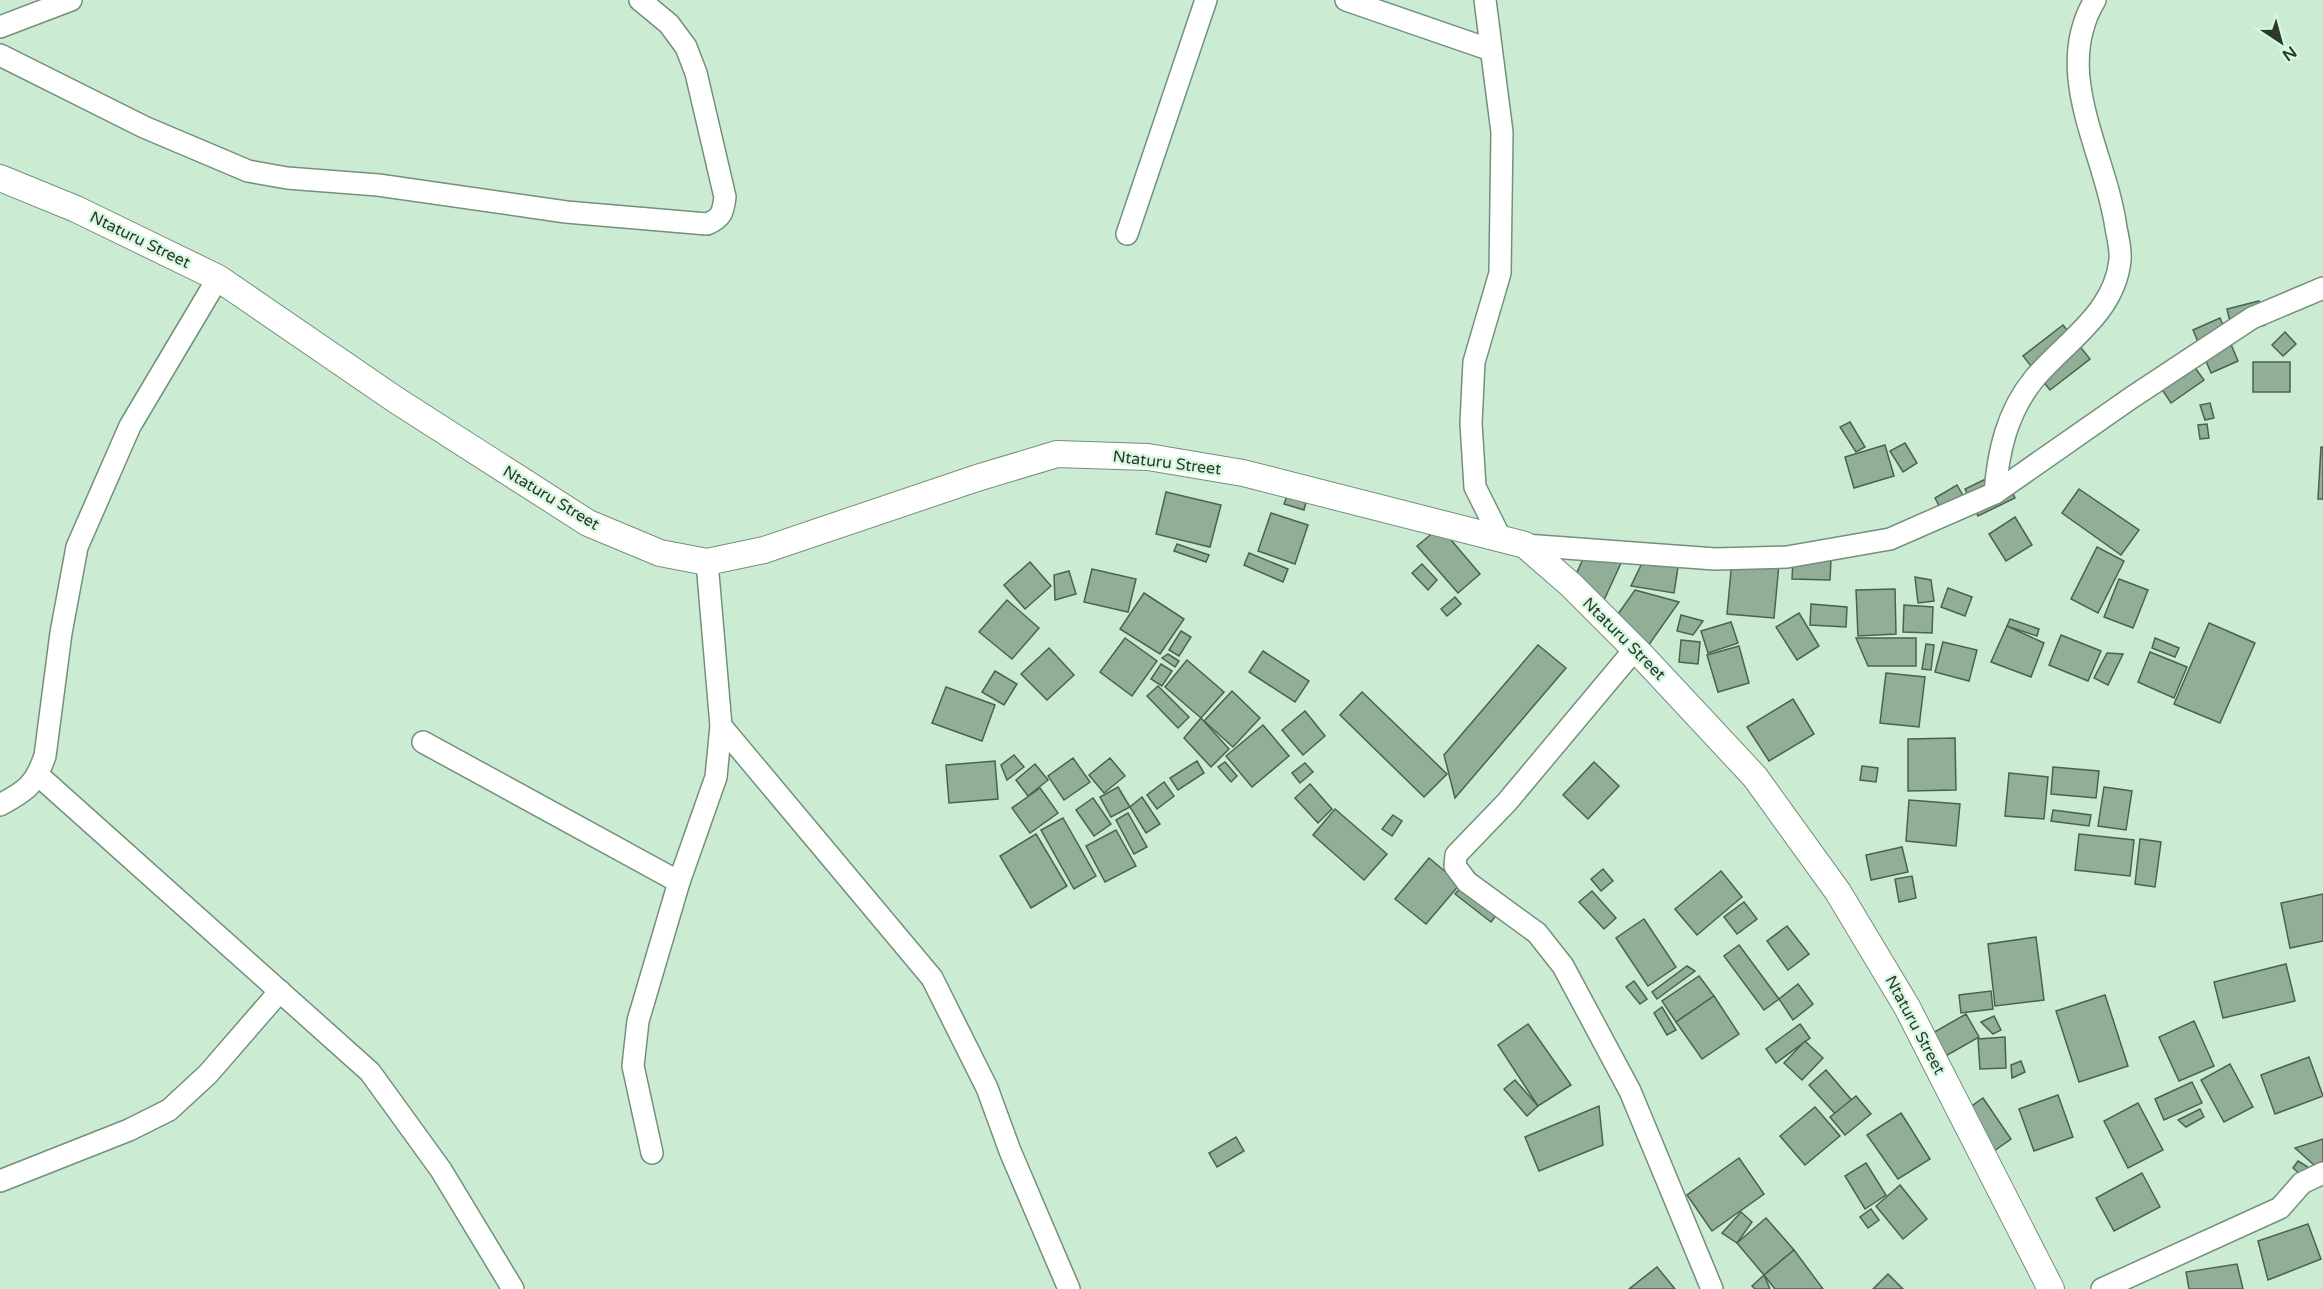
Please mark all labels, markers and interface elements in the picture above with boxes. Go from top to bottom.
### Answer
north arrow [2251,12,2311,72]
text: N [2278,41,2300,65]
street label: Ntaturu Street [87,207,193,273]
street label: Ntaturu Street [1112,446,1222,480]
street label: Ntaturu Street [499,461,603,535]
street label: Ntaturu Street [1578,593,1670,685]
street label: Ntaturu Street [1881,972,1949,1078]

